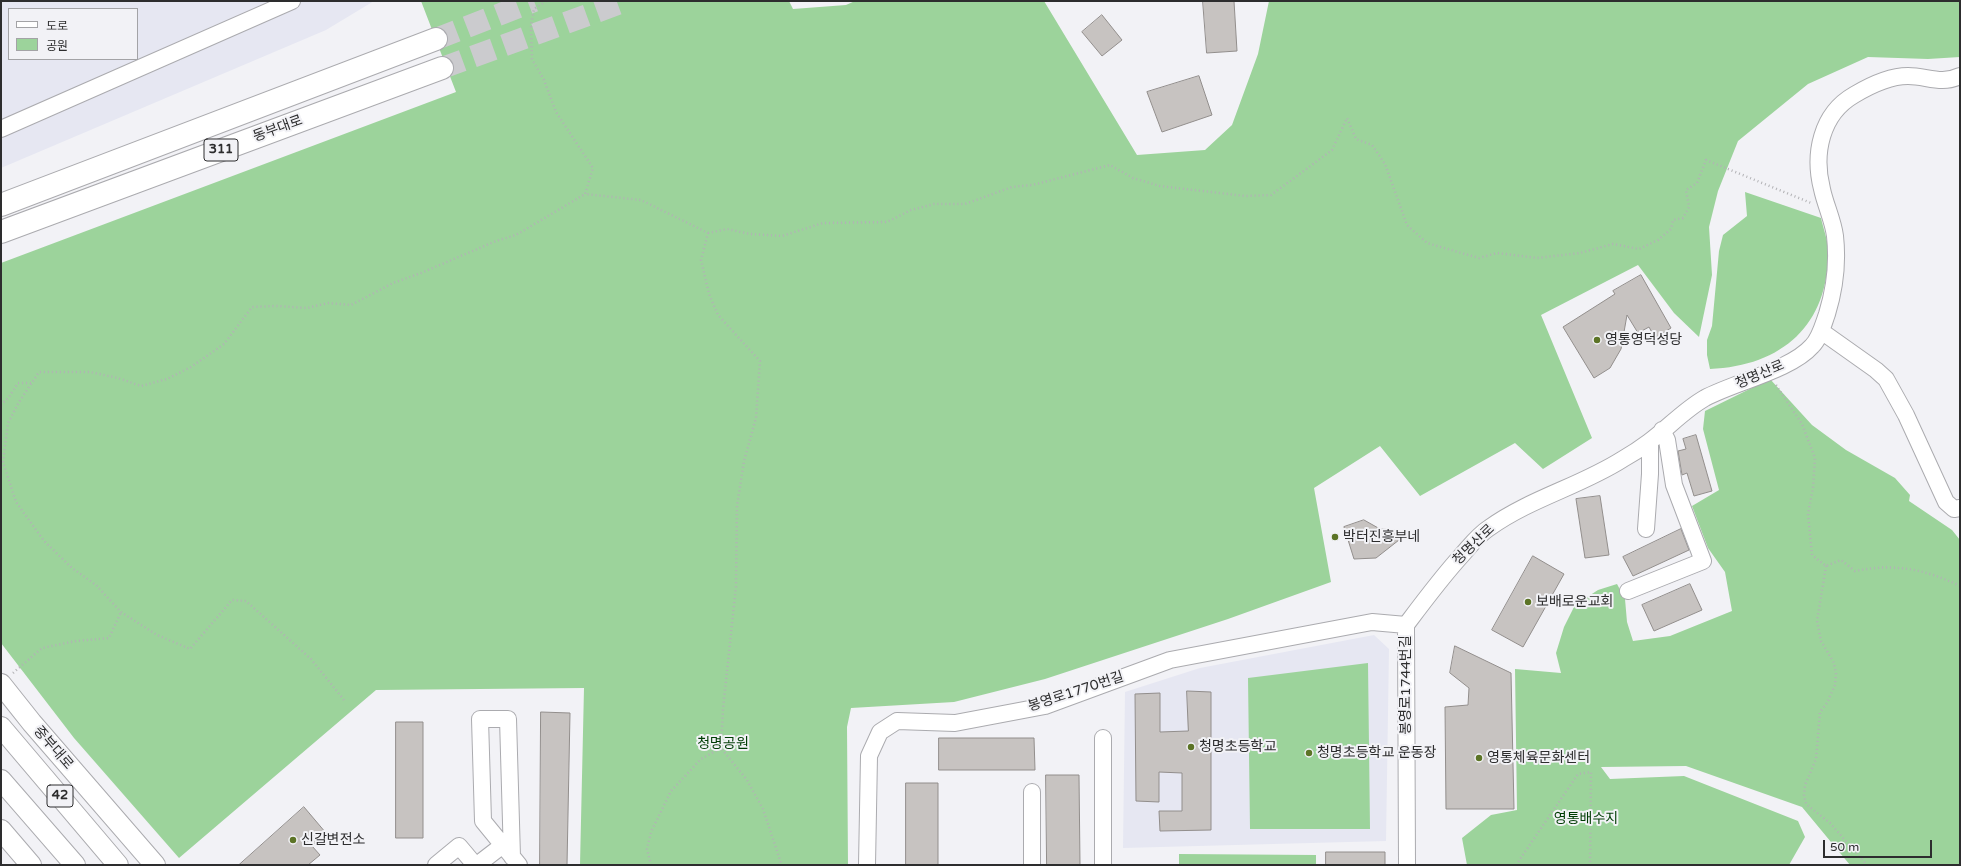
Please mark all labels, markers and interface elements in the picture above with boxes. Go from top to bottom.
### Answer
legend [8,8,138,60]
text: 도로 [46,19,68,33]
text: 공원 [46,39,68,53]
street label: 동부대로 [251,112,305,146]
road number: 311 [204,139,238,161]
place label: 영통영덕성당 [1605,332,1682,348]
marker: 영통영덕성당 [1592,335,1602,345]
street label: 청명산로 [1733,357,1787,393]
street label: 청명산로 [1450,521,1498,569]
place label: 박터진흥부네 [1343,529,1420,545]
marker: 박터진흥부네 [1330,532,1340,542]
place label: 보배로운교회 [1536,594,1613,610]
marker: 보배로운교회 [1523,597,1533,607]
street label: 봉영로1744번길 [1398,635,1414,735]
street label: 봉영로1770번길 [1026,669,1126,715]
street label: 중부대로 [30,723,76,773]
park label: 청명공원 [697,736,749,752]
place label: 청명초등학교 [1199,739,1276,755]
marker: 청명초등학교 [1186,742,1196,752]
place label: 청명초등학교 운동장 [1317,745,1437,761]
marker: 청명초등학교 운동장 [1304,748,1314,758]
place label: 영통체육문화센터 [1487,750,1590,766]
marker: 영통체육문화센터 [1474,753,1484,763]
road number: 42 [47,785,73,807]
park label: 영통배수지 [1554,811,1618,827]
place label: 신갈변전소 [301,832,365,848]
scale bar [1825,832,1934,858]
marker: 신갈변전소 [288,835,298,845]
text: 50 m [1830,840,1859,854]

